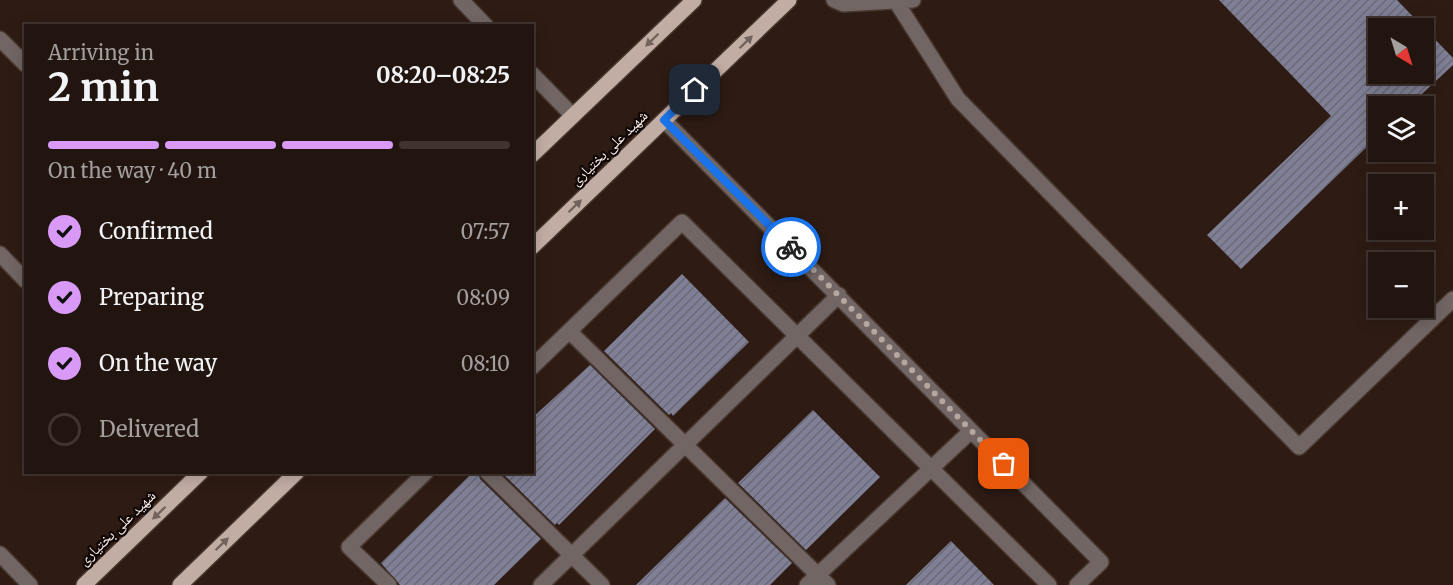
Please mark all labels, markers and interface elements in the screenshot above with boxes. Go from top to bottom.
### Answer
north arrow [1368,18,1434,84]
map controls [1368,18,1434,318]
one-way arrow [646,33,660,47]
one-way arrow [738,35,752,49]
text: Arriving in [48,40,154,65]
text: 08:20–08:25 [376,61,510,89]
text: 2 min [48,63,159,112]
pin [669,64,720,115]
icon: home [678,73,711,106]
button: layers [1368,96,1434,162]
street label: شهید علی بختیاری [566,106,652,190]
text: On the way · 40 m [48,158,217,183]
button: + [1368,174,1434,240]
one-way arrow [567,199,582,213]
icon: check [48,215,81,248]
text: Confirmed [99,217,213,245]
courier [761,217,821,277]
text: 07:57 [460,219,510,244]
icon: bike [775,231,808,264]
button: − [1368,252,1434,318]
icon: check [48,281,81,314]
text: Preparing [99,283,204,311]
text: 08:09 [456,285,510,310]
icon: check [48,347,81,380]
text: On the way [99,349,217,377]
text: 08:10 [461,351,510,376]
text: Delivered [99,415,199,443]
pin [978,438,1029,489]
icon: bag [987,447,1020,480]
street label: شهید علی بختیاری [74,486,160,570]
one-way arrow [152,506,167,520]
one-way arrow [215,538,229,552]

